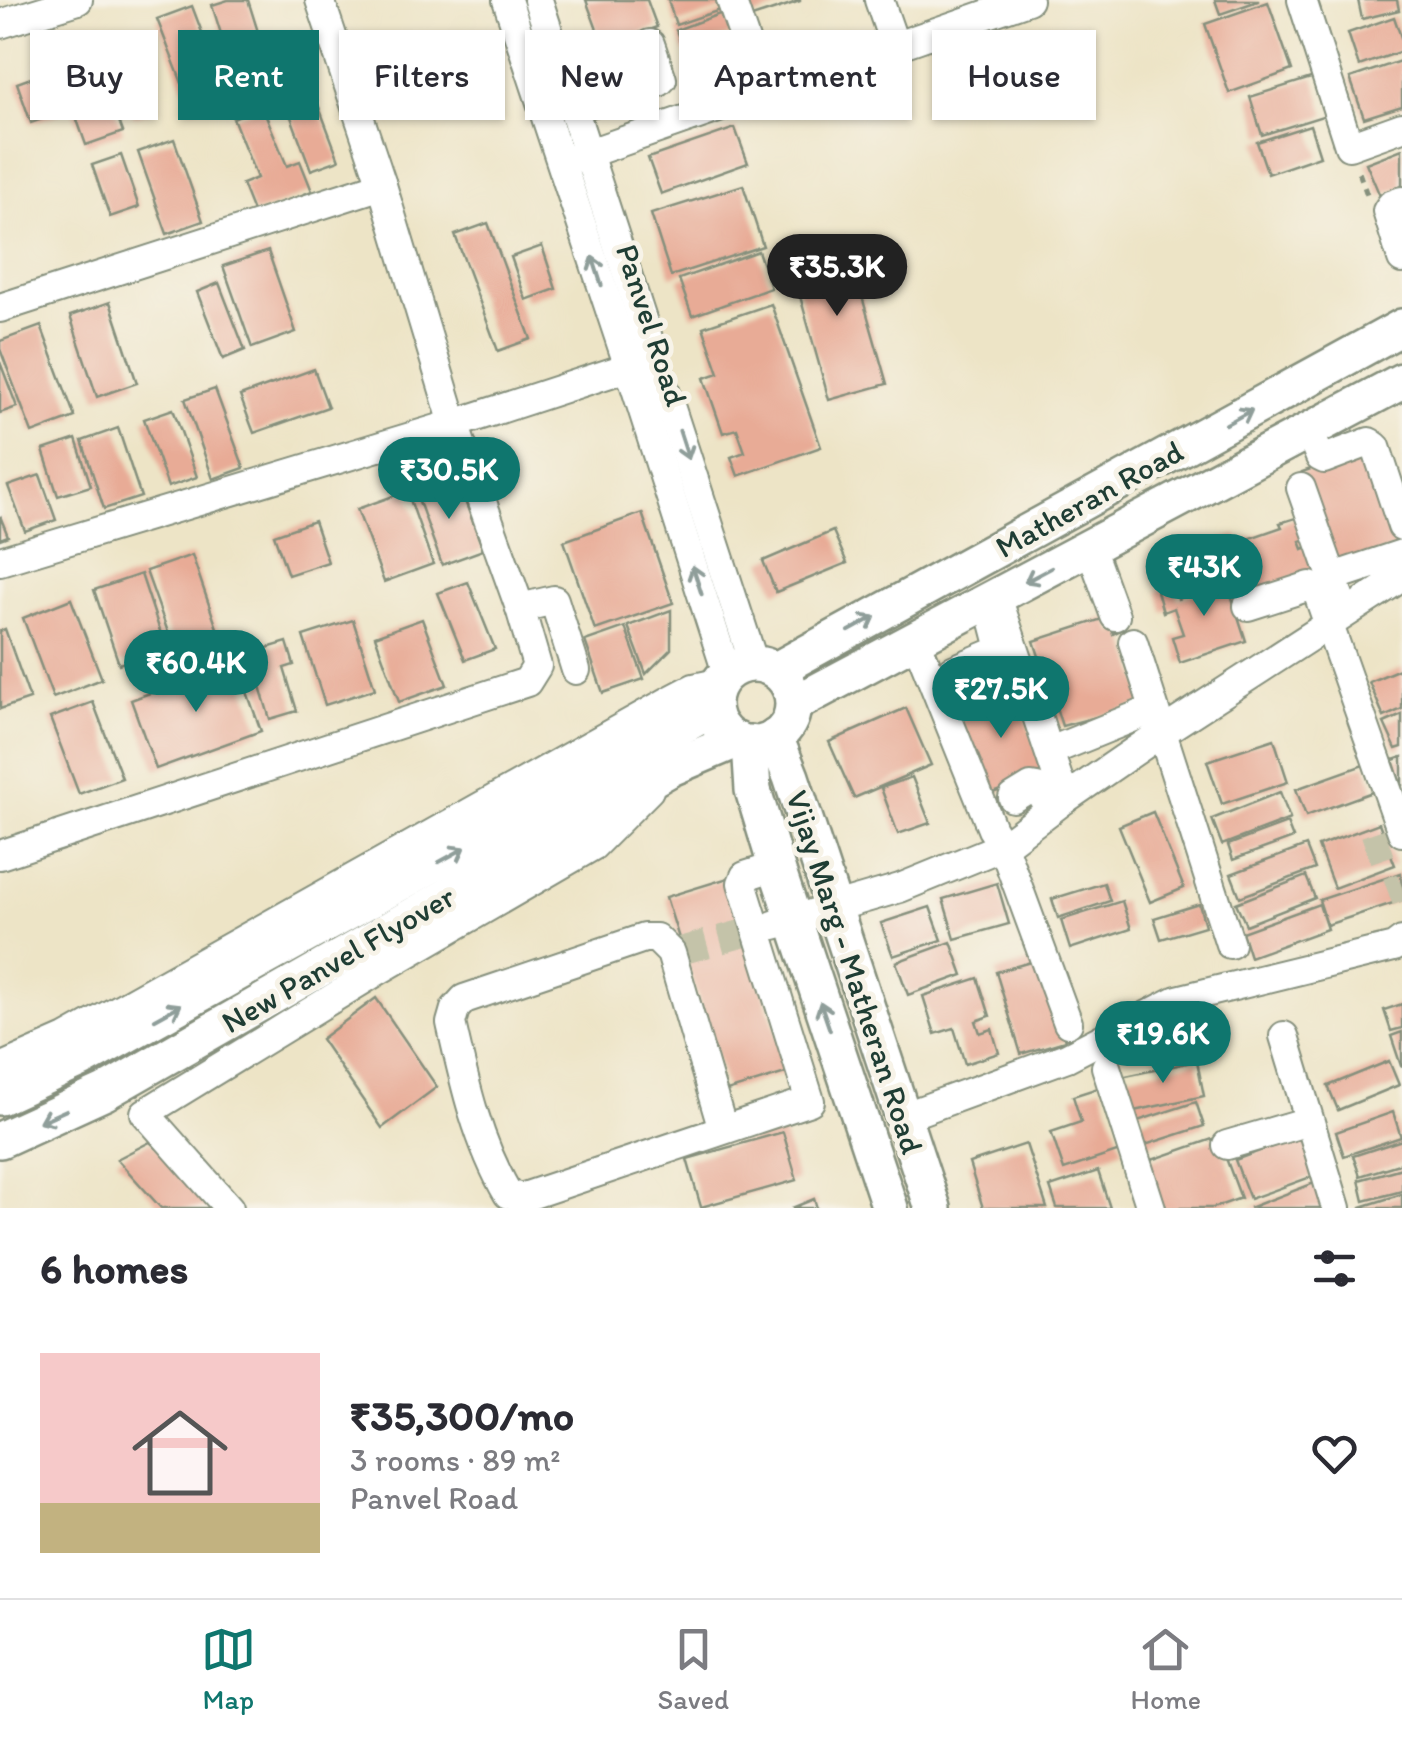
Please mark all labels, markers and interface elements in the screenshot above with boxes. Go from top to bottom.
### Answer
chip: Buy [30,30,158,120]
chip: Rent [178,30,319,120]
chip: Filters [339,30,505,120]
chip: New [525,30,659,120]
chip: Apartment [679,30,912,120]
chip: House [932,30,1096,120]
pin: ₹35.3K [756,234,918,319]
street label: Panvel Road [608,239,696,411]
text: ₹35.3K [789,247,885,285]
one-way arrow [587,256,605,287]
one-way arrow [1223,406,1253,426]
one-way arrow [676,429,694,461]
street label: Matheran Road [989,432,1189,566]
pin: ₹30.5K [368,437,530,522]
text: ₹30.5K [400,450,498,488]
pin: ₹43K [1145,534,1263,619]
text: ₹43K [1168,547,1240,585]
one-way arrow [687,565,705,597]
one-way arrow [1023,565,1053,585]
one-way arrow [846,613,876,633]
pin: ₹60.4K [115,630,277,715]
text: ₹60.4K [146,643,246,681]
pin: ₹27.5K [920,656,1082,741]
text: ₹27.5K [954,669,1048,707]
street label: Vijay Marg - Matheran Road [778,785,932,1159]
one-way arrow [437,844,467,864]
street label: New Panvel Flyover [215,877,461,1041]
pin: ₹19.6K [1082,1001,1244,1086]
one-way arrow [153,1002,182,1022]
one-way arrow [815,1002,833,1033]
text: ₹19.6K [1117,1014,1209,1052]
one-way arrow [38,1108,69,1126]
icon: filters [1307,1241,1362,1296]
text: 6 homes [40,1243,188,1294]
text: ₹35,300/mo [350,1390,574,1441]
icon: home [120,1393,240,1513]
icon: heart [1307,1426,1362,1481]
text: 3 rooms · 89 m² [350,1441,561,1479]
text: Panvel Road [350,1479,518,1517]
tab: Map [201,1622,256,1716]
tab: Saved [657,1622,729,1716]
tab: Home [1131,1622,1201,1716]

